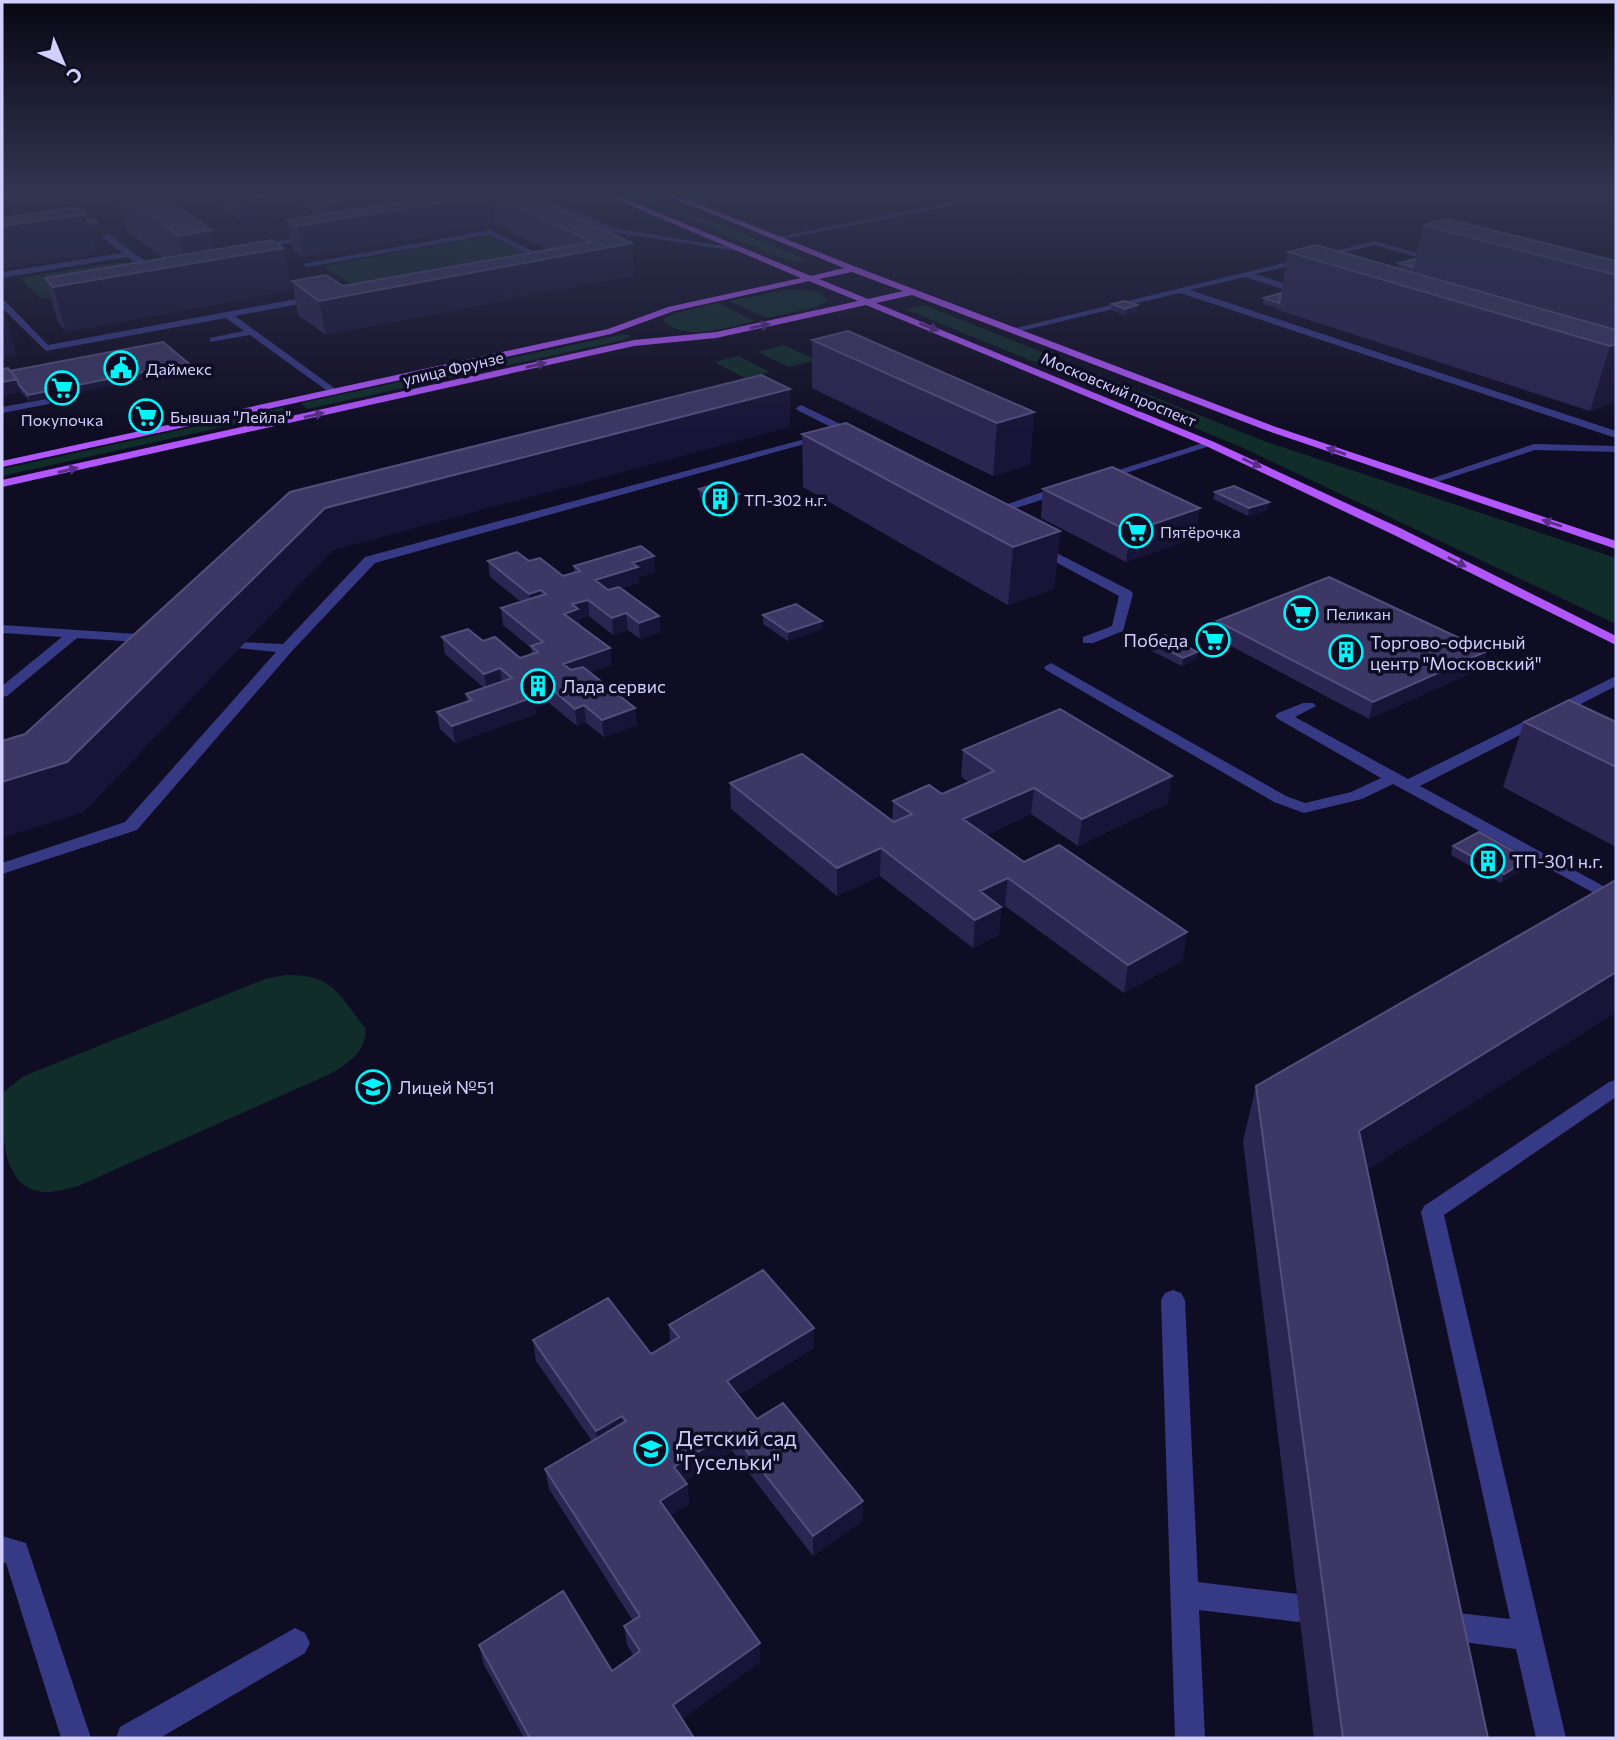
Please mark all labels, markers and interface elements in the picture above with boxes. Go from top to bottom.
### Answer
north arrow [28,28,98,98]
text: С [62,63,88,88]
one-way arrow [749,320,771,331]
one-way arrow [918,322,939,333]
street label: улица Фрунзе [401,347,505,389]
street label: Московский проспект [1039,348,1200,430]
public building icon: Даймекс [102,349,140,387]
place label: Даймекс [146,359,212,378]
one-way arrow [525,360,547,371]
supermarket icon: Покупочка [43,369,81,407]
supermarket icon: Бывшая "Лейла" [127,397,165,435]
place label: Бывшая "Лейла" [170,407,291,426]
one-way arrow [303,409,325,420]
place label: Покупочка [21,410,103,429]
one-way arrow [1325,445,1346,456]
one-way arrow [1242,457,1262,468]
one-way arrow [57,464,79,475]
building icon: ТП-302 н.г. [701,480,739,518]
place label: ТП-302 н.г. [744,490,827,509]
supermarket icon: Пятёрочка [1117,512,1155,550]
one-way arrow [1541,517,1562,528]
place label: Пятёрочка [1160,522,1240,541]
one-way arrow [1447,556,1467,567]
supermarket icon: Пеликан [1282,594,1320,632]
place label: Пеликан [1326,604,1391,623]
supermarket icon: Победа [1194,621,1232,659]
place label: Победа [1124,629,1188,651]
place label: Торгово-офисный центр "Московский" [1370,631,1542,674]
building icon: Торгово-офисный центр "Московский" [1327,633,1365,671]
building icon: Лада сервис [519,667,557,705]
place label: Лада сервис [562,675,666,697]
building icon: ТП-301 н.г. [1469,842,1507,880]
place label: ТП-301 н.г. [1512,850,1603,872]
school or university icon: Лицей №51 [354,1068,392,1106]
place label: Лицей №51 [398,1076,495,1098]
place label: Детский сад "Гусельки" [676,1425,797,1474]
school or university icon: Детский сад "Гусельки" [632,1430,670,1468]

